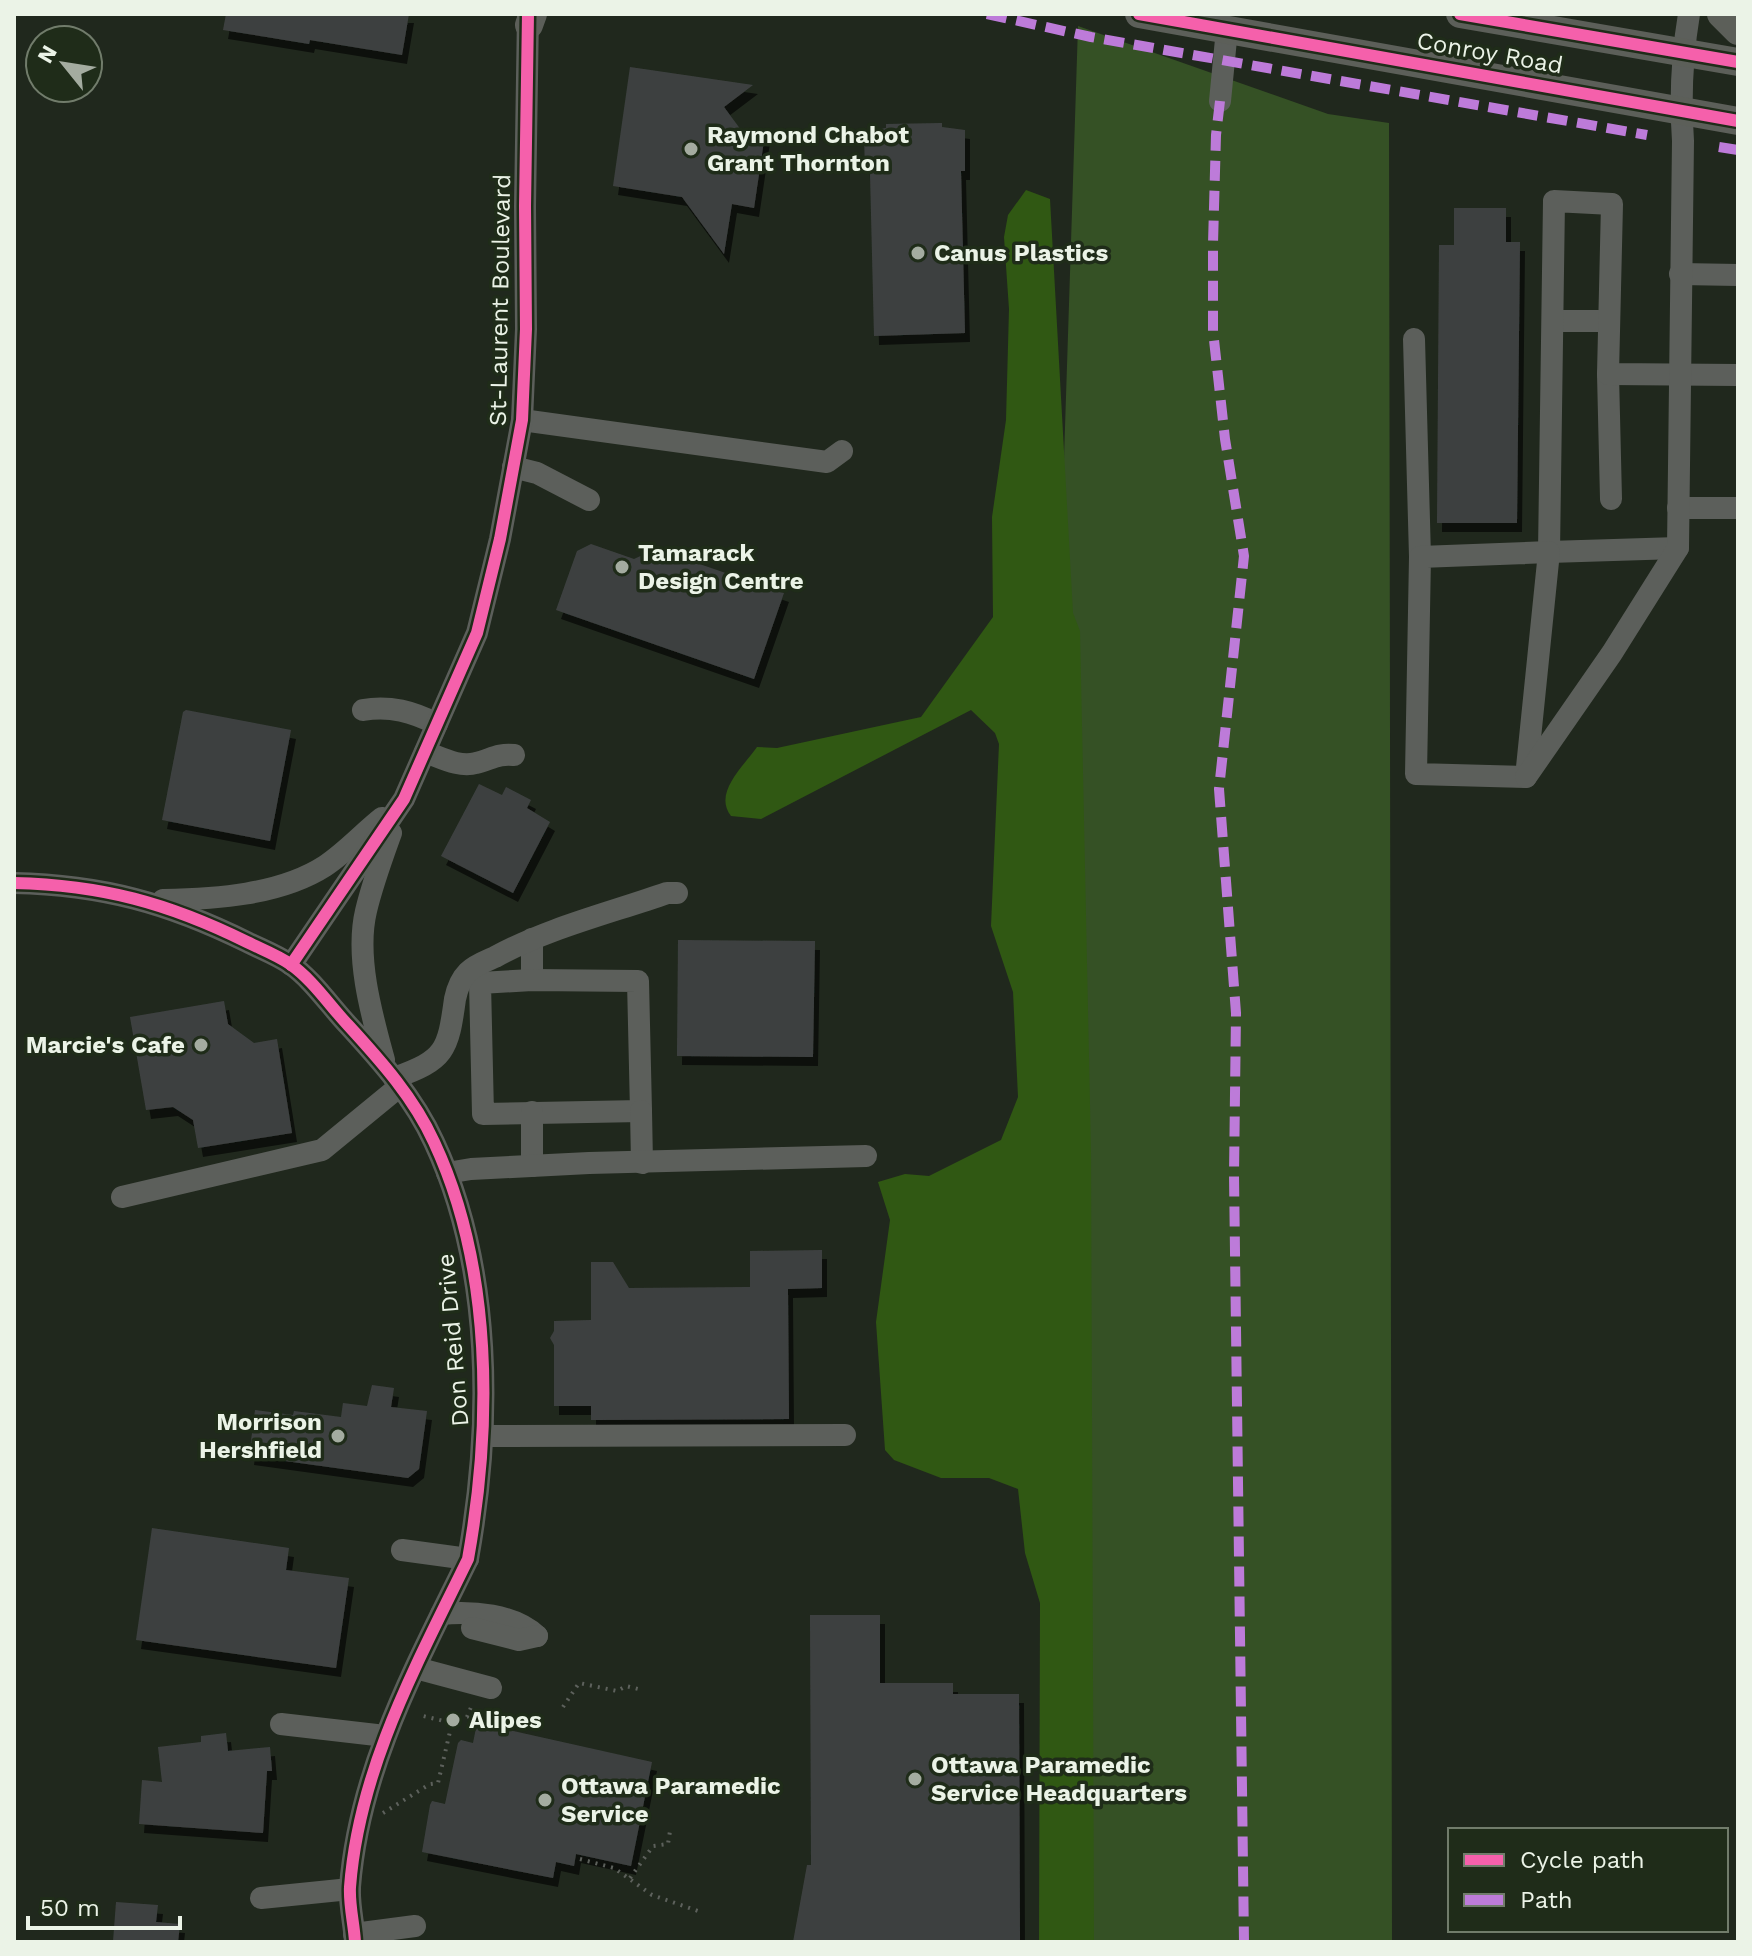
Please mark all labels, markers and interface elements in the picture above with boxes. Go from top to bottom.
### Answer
north arrow [24,24,104,104]
street label: Conroy Road [1415,26,1565,80]
text: N [32,41,62,68]
place label: Raymond Chabot Grant Thornton [707,121,909,177]
marker: Raymond Chabot Grant Thornton [682,140,700,158]
street label: St-Laurent Boulevard [484,174,516,426]
place label: Canus Plastics [934,239,1108,267]
marker: Canus Plastics [909,244,927,262]
place label: Tamarack Design Centre [638,539,804,595]
marker: Tamarack Design Centre [613,558,631,576]
place label: Marcie's Cafe [26,1031,185,1059]
marker: Marcie's Cafe [192,1036,210,1054]
street label: Don Reid Drive [431,1252,475,1428]
place label: Morrison Hershfield [199,1408,322,1464]
marker: Morrison Hershfield [329,1427,347,1445]
place label: Alipes [469,1706,542,1734]
marker: Alipes [444,1711,462,1729]
place label: Ottawa Paramedic Service Headquarters [931,1751,1187,1807]
marker: Ottawa Paramedic Service Headquarters [906,1770,924,1788]
place label: Ottawa Paramedic Service [561,1772,781,1828]
marker: Ottawa Paramedic Service [536,1791,554,1809]
legend [1448,1828,1728,1932]
text: Cycle path [1520,1846,1645,1874]
scale bar [28,1880,180,1930]
text: Path [1520,1886,1573,1914]
text: 50 m [40,1894,100,1922]

